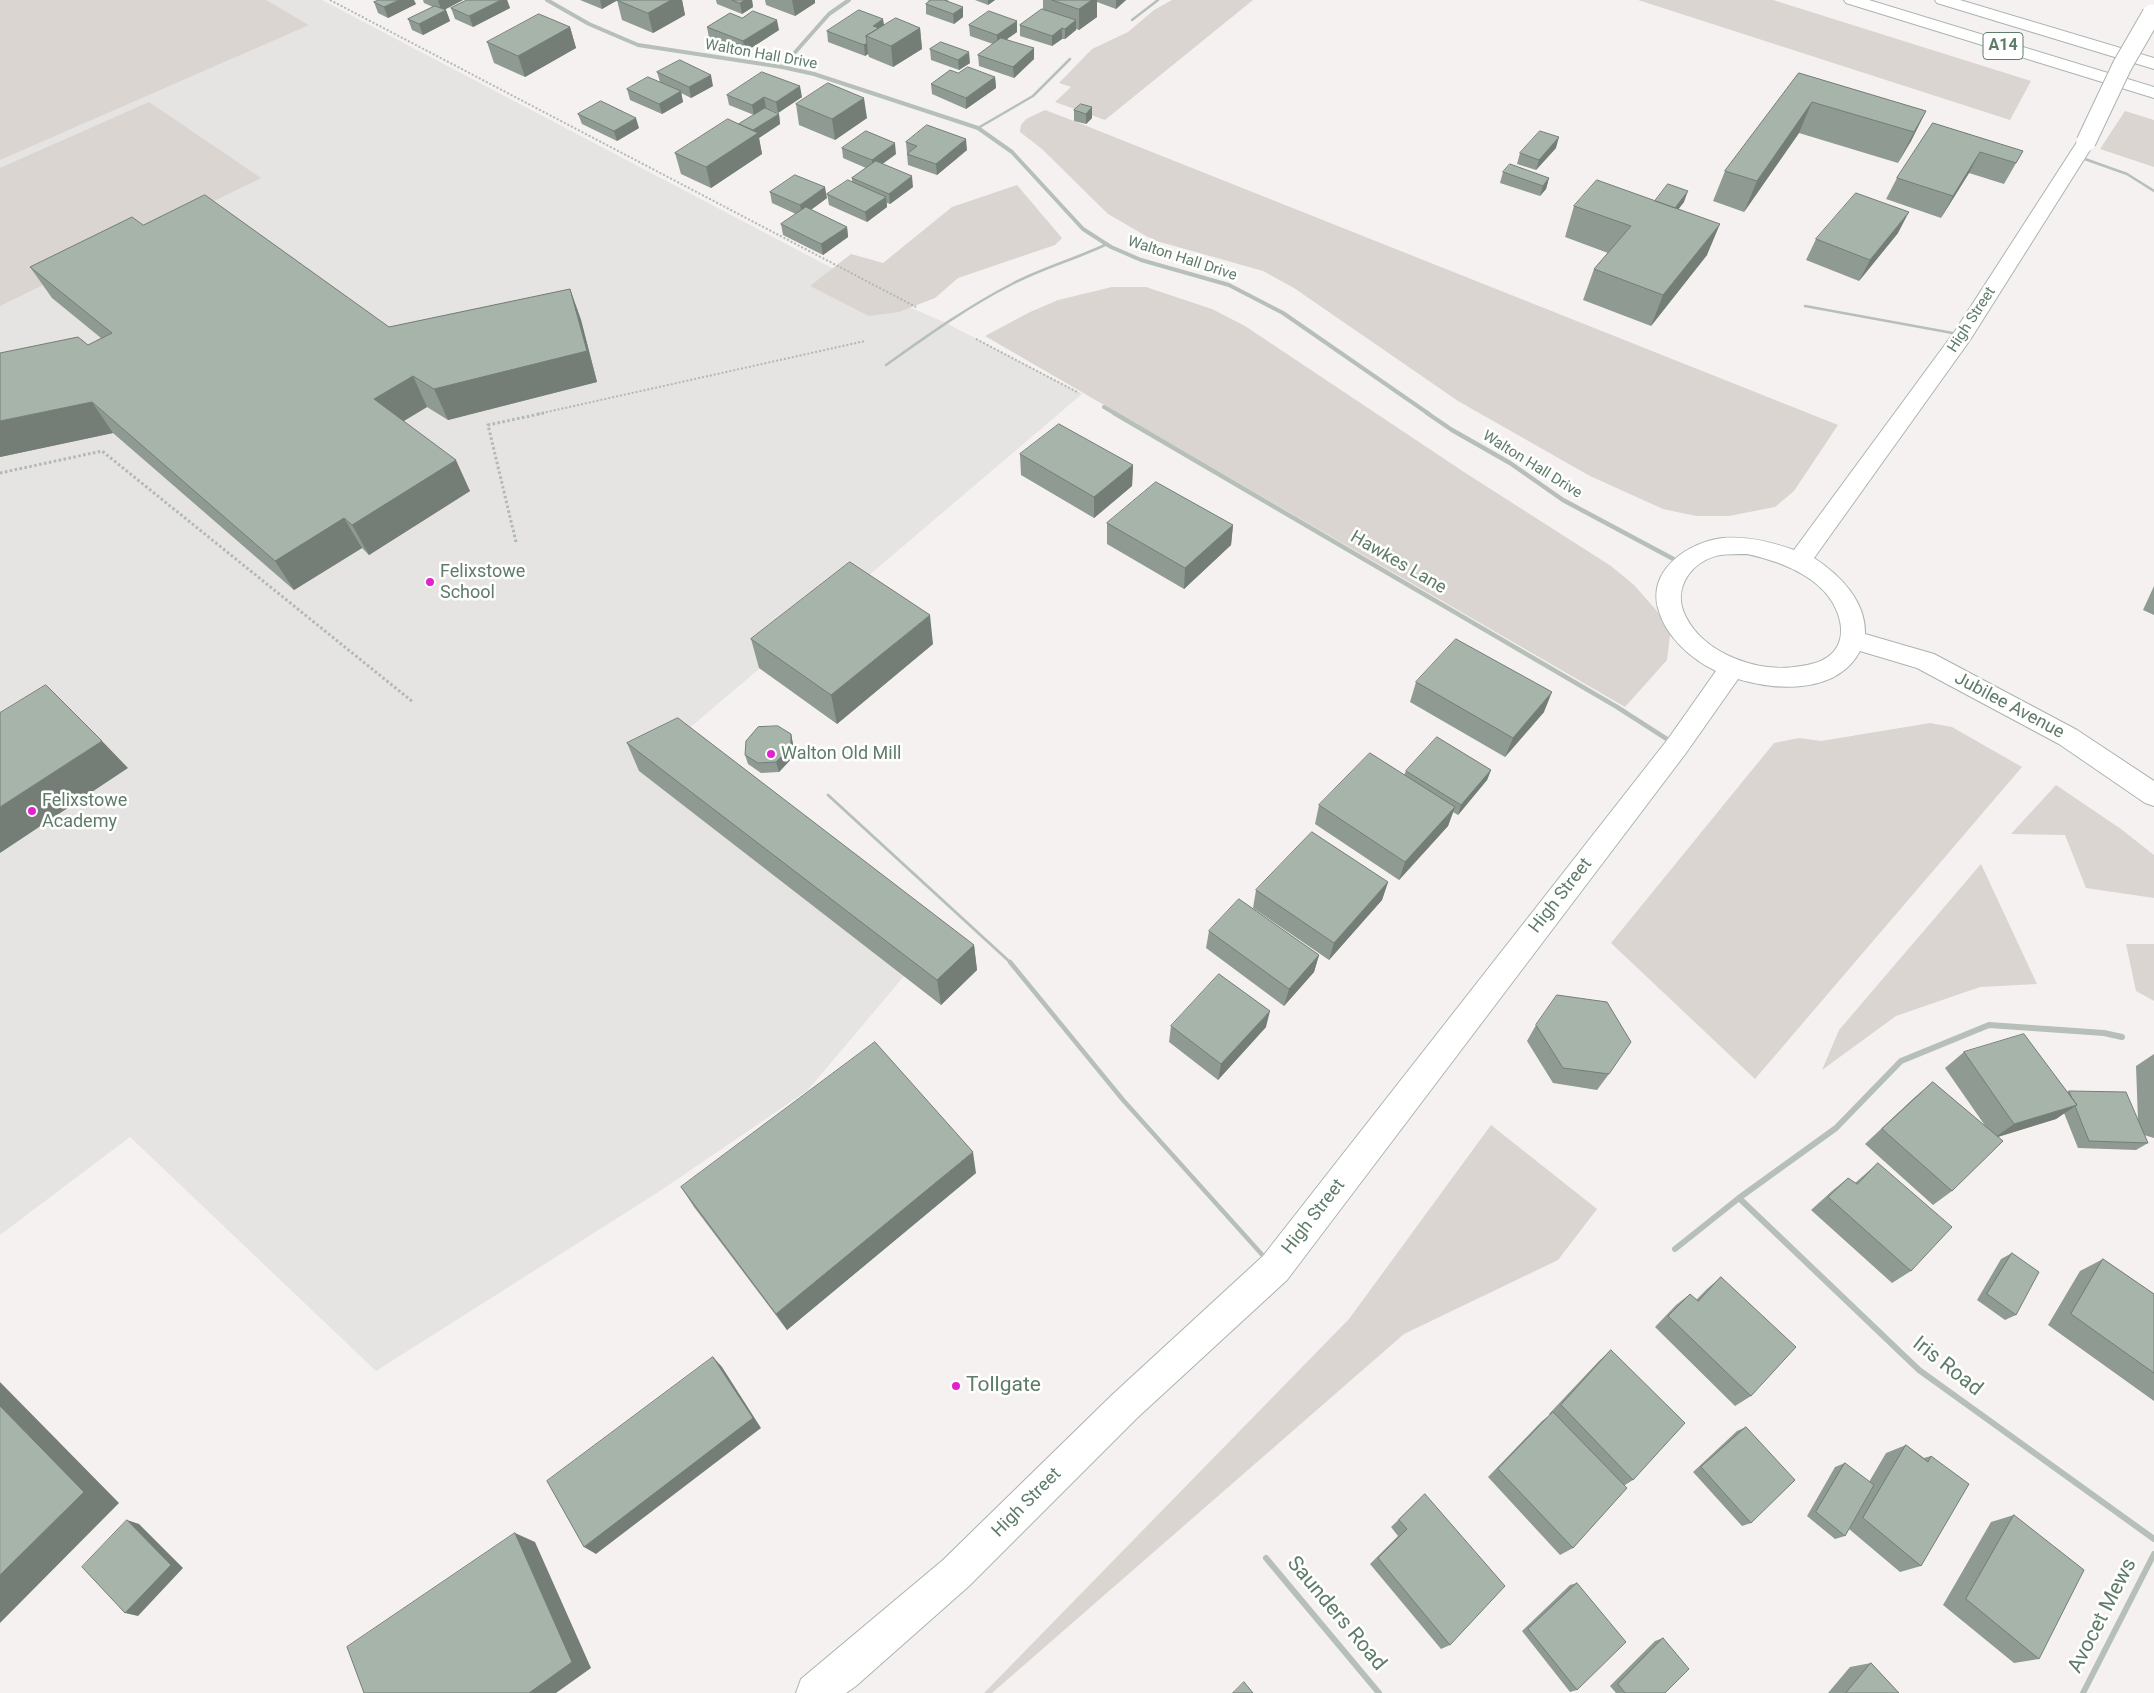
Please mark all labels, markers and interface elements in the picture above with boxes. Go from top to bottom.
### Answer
road number: A14 [1983,32,2023,59]
street label: Walton Hall Drive [703,36,819,74]
street label: Walton Hall Drive [1125,233,1239,285]
street label: High Street [1944,284,2000,356]
street label: Walton Hall Drive [1479,427,1585,503]
street label: Hawkes Lane [1346,527,1450,599]
place label: Felixstowe School [440,561,525,604]
marker: Felixstowe School [424,576,436,588]
street label: Jubilee Avenue [1950,668,2068,744]
place label: Walton Old Mill [781,743,901,765]
marker: Walton Old Mill [765,748,777,760]
place label: Felixstowe Academy [42,790,127,832]
marker: Felixstowe Academy [26,805,38,817]
street label: High Street [1525,854,1597,938]
street label: High Street [1278,1175,1350,1259]
street label: Iris Road [1907,1332,1987,1402]
place label: Tollgate [966,1373,1041,1399]
marker: Tollgate [950,1380,962,1392]
street label: High Street [988,1464,1066,1542]
street label: Saunders Road [1281,1552,1391,1676]
street label: Avocet Mews [2063,1554,2143,1678]

